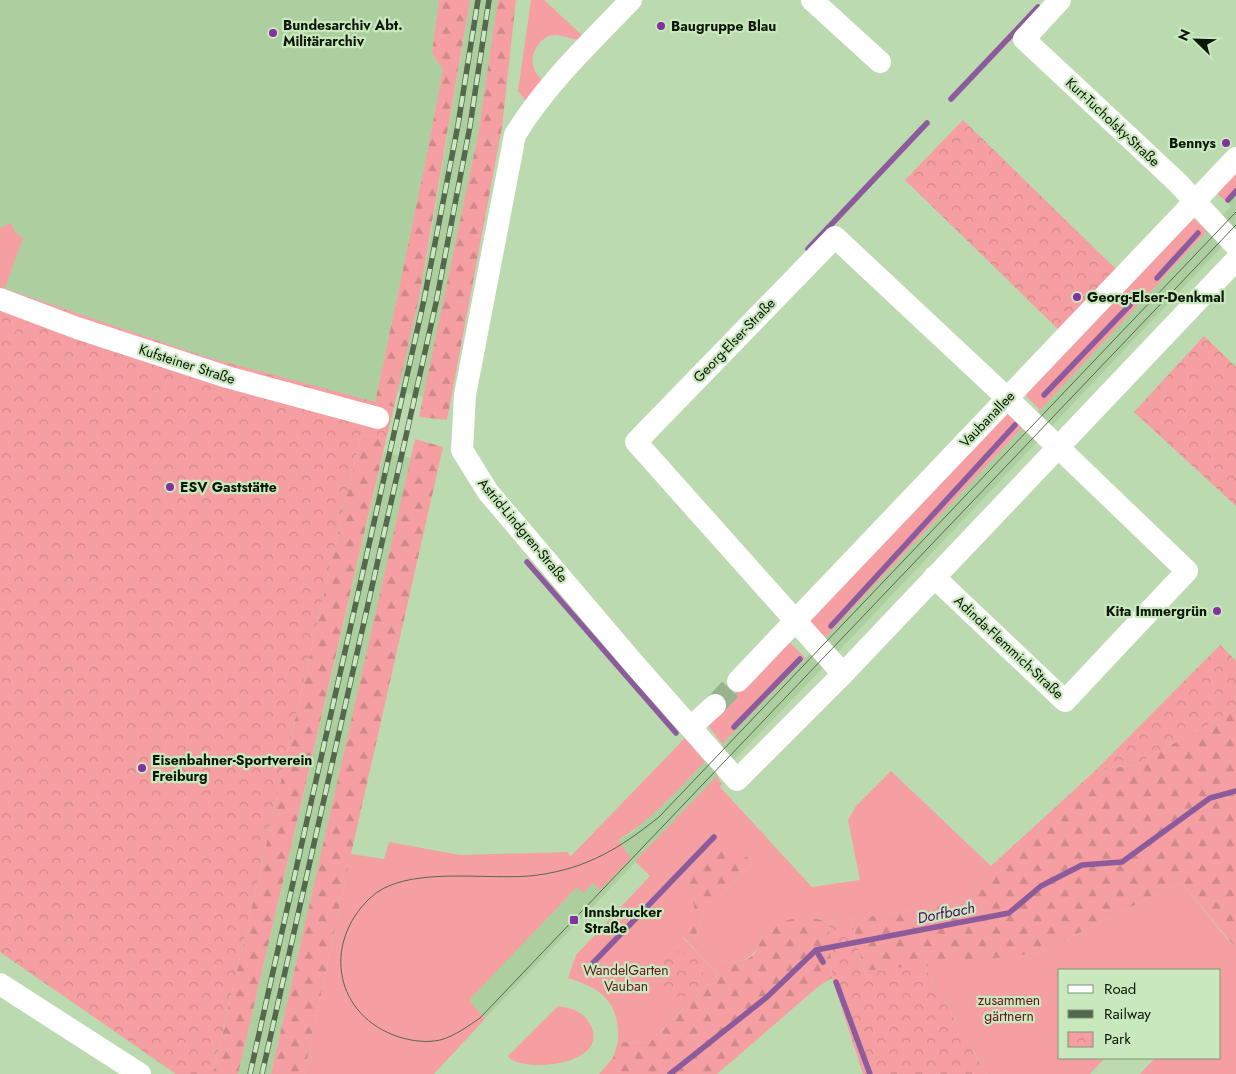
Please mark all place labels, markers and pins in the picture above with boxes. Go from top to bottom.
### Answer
place label: Bundesarchiv Abt. Militärarchiv [283,15,403,51]
place label: Baugruppe Blau [671,16,776,36]
marker: Baugruppe Blau [655,20,667,32]
marker: Bundesarchiv Abt. Militärarchiv [267,27,279,39]
place label: Bennys [1169,133,1217,153]
marker: Bennys [1220,137,1232,149]
place label: Georg-Elser-Denkmal [1087,287,1225,307]
marker: Georg-Elser-Denkmal [1071,291,1083,303]
place label: ESV Gaststätte [180,477,277,497]
marker: ESV Gaststätte [164,481,176,493]
place label: Kita Immergrün [1106,601,1207,621]
marker: Kita Immergrün [1211,605,1223,617]
place label: Eisenbahner-Sportverein Freiburg [152,750,312,786]
marker: Eisenbahner-Sportverein Freiburg [136,762,148,774]
place label: Innsbrucker Straße [584,902,662,938]
marker: Innsbrucker Straße [568,914,580,926]

